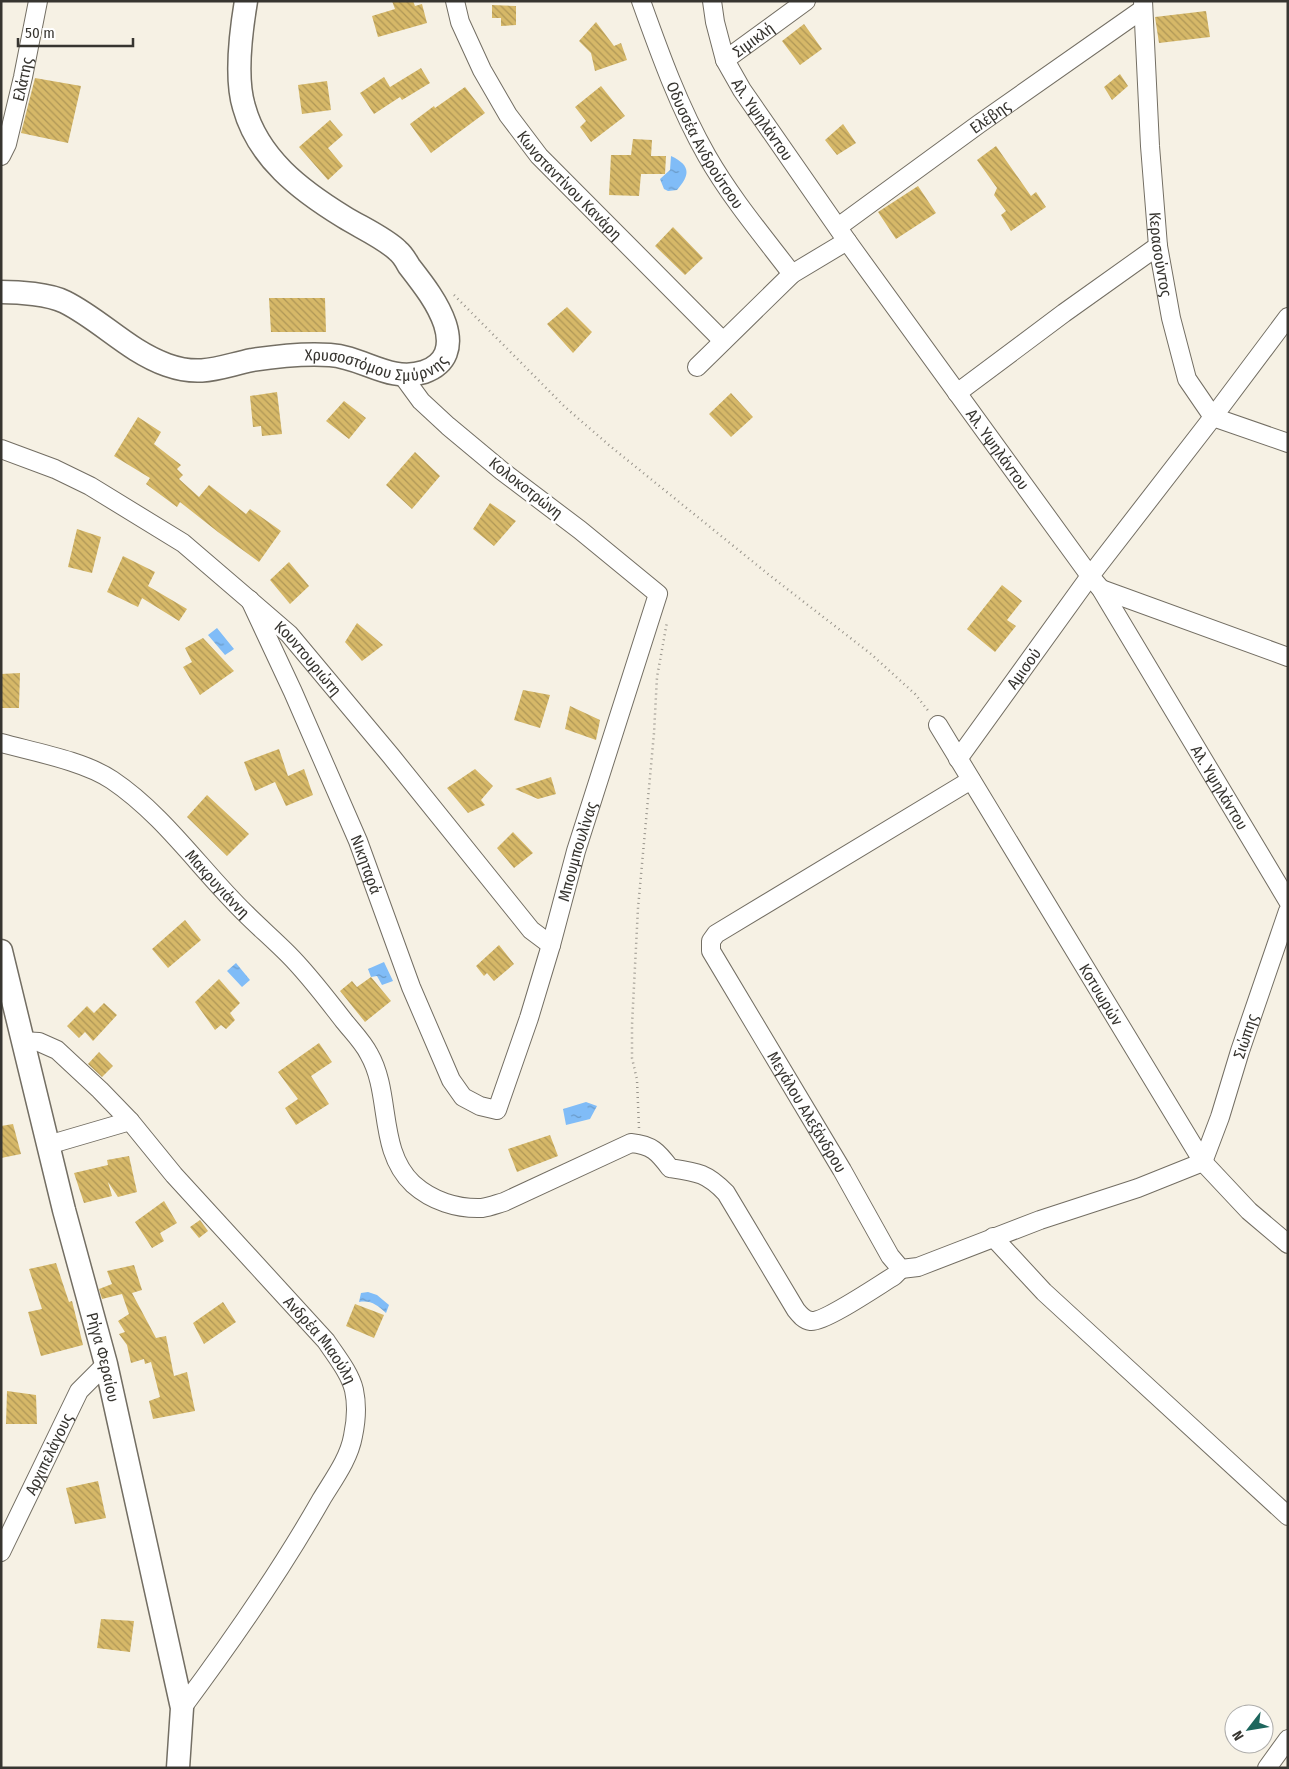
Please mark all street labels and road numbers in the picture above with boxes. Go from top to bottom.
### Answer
street label: Σιμικλή [729,18,778,61]
street label: Ελάτης [8,55,36,103]
street label: Αλ. Υψηλάντου [728,75,798,164]
street label: Οδυσσέα Ανδρούτσου [663,79,748,212]
street label: Ελέβης [966,95,1014,137]
street label: Κωνσταντίνου Κανάρη [514,127,626,244]
street label: Κερασούντος [1146,211,1176,298]
street label: Χρυσοστόμου Σμύρνης [305,345,452,384]
street label: Αλ. Υψηλάντου [962,405,1034,493]
street label: Κολοκοτρώνη [485,453,567,523]
street label: Κουντουριώτη [271,617,346,699]
street label: Αμισού [1002,644,1045,692]
street label: Αλ. Υψηλάντου [1187,742,1252,833]
street label: Μπουμπουλίνας [554,799,601,903]
street label: Νικηταρά [347,832,386,897]
street label: Μακρυγιάννη [182,845,254,922]
street label: Κοτυωρών [1075,960,1127,1029]
street label: Σιώπης [1229,1011,1262,1061]
street label: Μεγάλου Αλεξάνδρου [764,1048,851,1176]
street label: Ανδρέα Μιαούλη [280,1292,361,1387]
street label: Ρήγα Φεραίου [83,1310,124,1404]
street label: Αρχιπελάγους [21,1410,76,1498]

